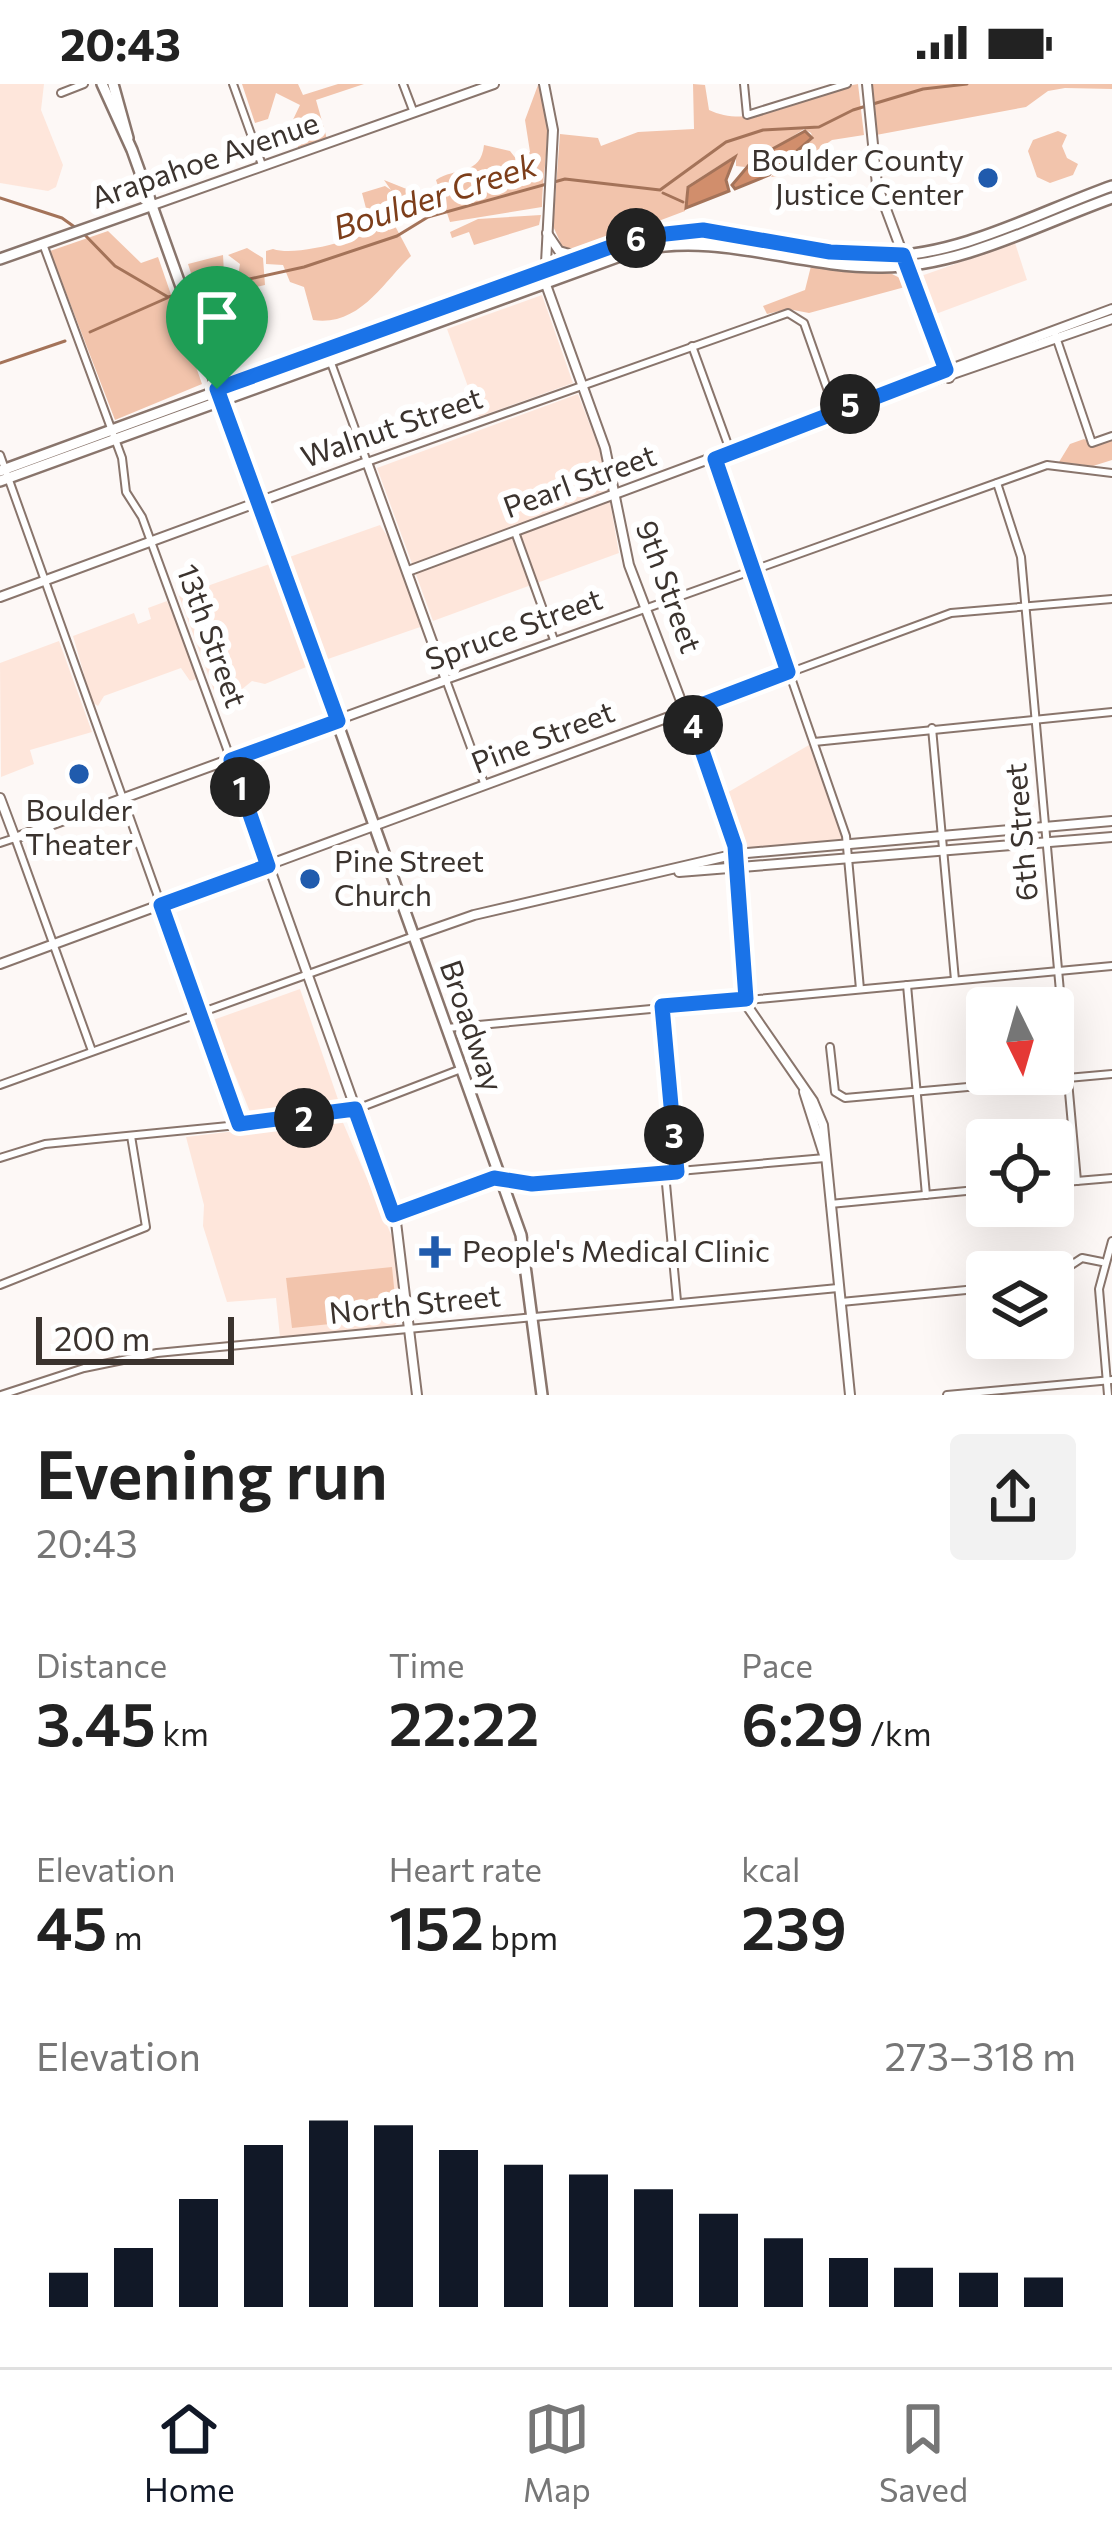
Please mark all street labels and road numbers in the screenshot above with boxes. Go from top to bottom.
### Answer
street label: Arapahoe Avenue [86,102,323,215]
street label: Walnut Street [296,377,487,474]
street label: Pearl Street [498,435,661,524]
street label: 9th Street [629,515,711,657]
street label: 13th Street [170,558,256,712]
street label: Spruce Street [420,579,607,677]
street label: Pine Street [465,692,619,780]
street label: 6th Street [995,762,1044,903]
street label: Broadway [434,955,513,1096]
street label: North Street [327,1275,502,1330]

